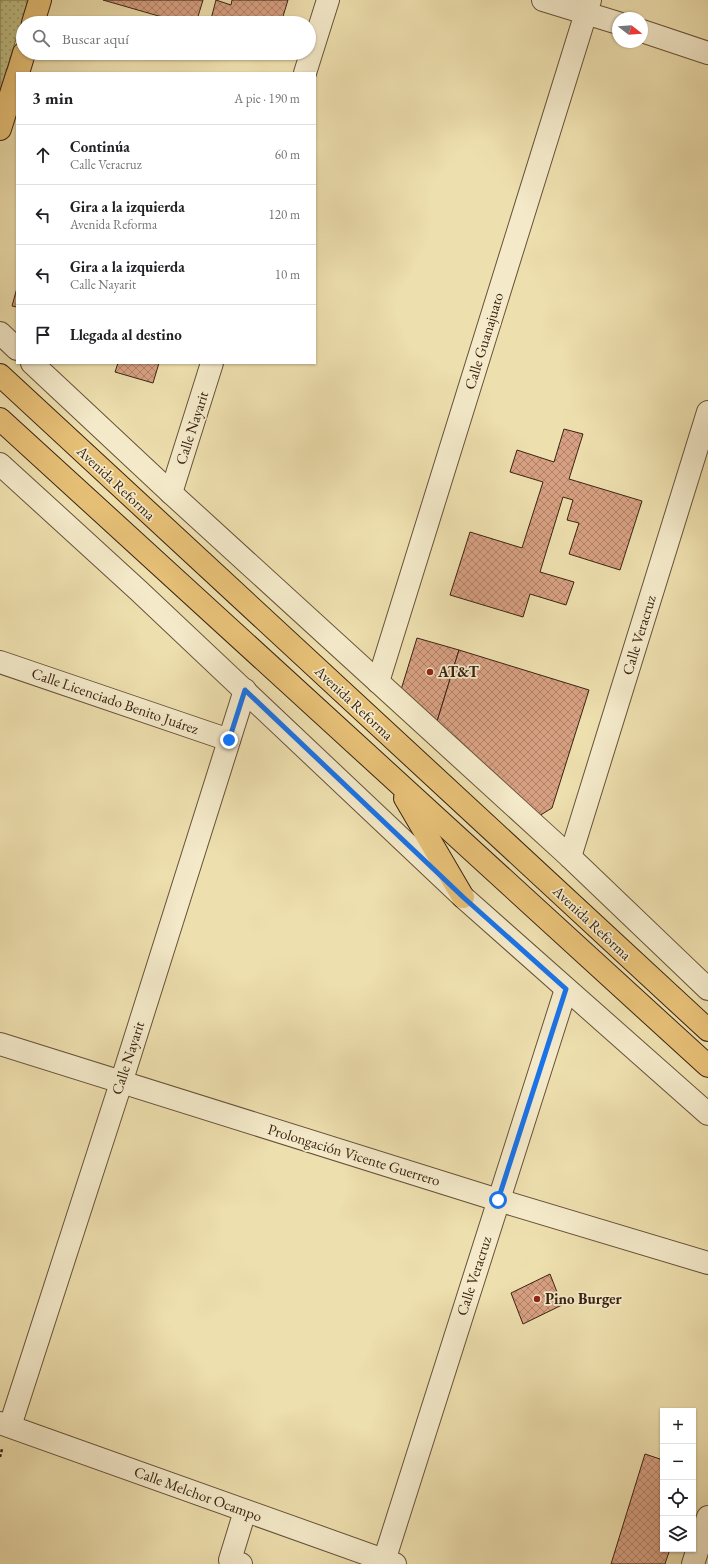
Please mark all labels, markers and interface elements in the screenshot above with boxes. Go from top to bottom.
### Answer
north arrow [612,12,648,48]
search box [16,16,316,60]
icon: search [30,27,52,49]
text: Buscar aquí [62,29,129,48]
text: 3 min [32,87,73,109]
text: A pie · 190 m [234,90,300,107]
text: Continúa [70,137,130,156]
icon: ahead [32,144,54,166]
text: 60 m [275,146,300,163]
text: Calle Veracruz [70,156,142,173]
text: Gira a la izquierda [70,197,185,216]
icon: left [32,204,54,226]
text: 120 m [269,206,300,223]
text: Avenida Reforma [70,216,157,233]
text: Gira a la izquierda [70,257,185,276]
icon: left [32,264,54,286]
text: 10 m [275,266,300,283]
text: Calle Nayarit [70,276,136,293]
street label: Calle Guanajuato [460,290,507,392]
icon: arrive [32,324,54,346]
text: Llegada al destino [70,325,182,344]
street label: Calle Nayarit [171,388,212,467]
street label: Avenida Reforma [72,441,160,524]
street label: Calle Veracruz [617,592,660,677]
street label: Avenida Reforma [310,661,398,744]
place label: AT&T [437,662,479,681]
street label: Calle Licenciado Benito Juárez [29,663,201,738]
marker: AT&T [425,667,435,677]
route end [220,731,238,749]
street label: Avenida Reforma [548,881,636,964]
street label: Calle Nayarit [107,1018,148,1097]
street label: Prolongación Vicente Guerrero [265,1119,443,1190]
route start [489,1191,507,1209]
street label: Calle Veracruz [452,1233,495,1318]
place label: Pino Burger [545,1289,623,1308]
marker: Pino Burger [532,1294,542,1304]
map controls [660,1408,696,1552]
button: + [660,1408,696,1444]
button: − [660,1444,696,1480]
street label: Calle Melchor Ocampo [132,1462,265,1526]
button: locate [660,1480,696,1516]
button: layers [660,1516,696,1552]

